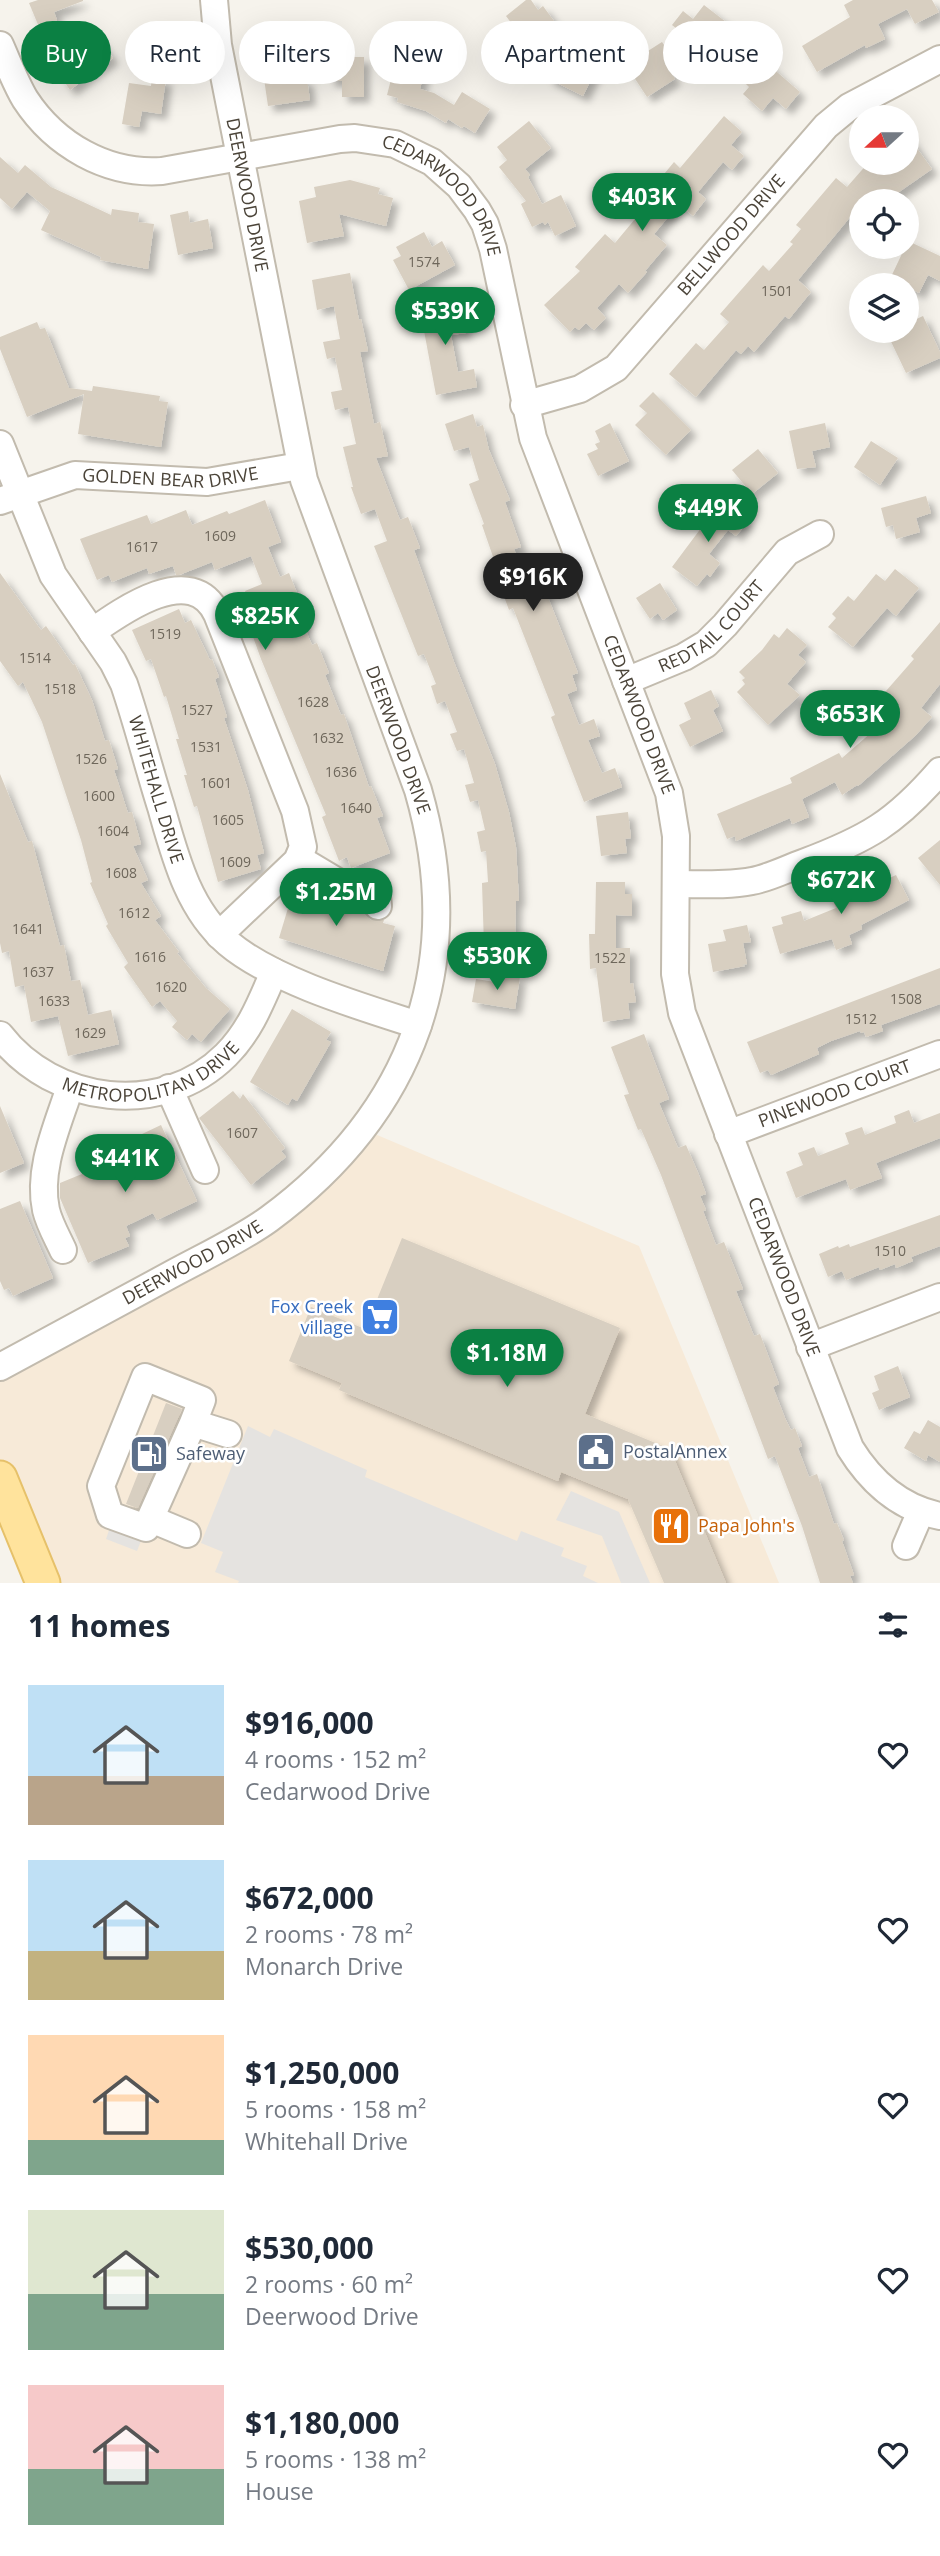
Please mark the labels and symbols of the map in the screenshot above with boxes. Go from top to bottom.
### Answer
north arrow [849,105,919,175]
street label: DEERWOOD DRIVE [221,116,275,274]
street label: CEDARWOOD DRIVE [381,129,507,258]
street label: BELLWOOD DRIVE [672,169,790,300]
pin: $403K [593,174,691,233]
house number: 1574 [408,252,440,271]
house number: 1501 [761,281,793,300]
pin: $539K [396,288,494,347]
street label: GOLDEN BEAR DRIVE [82,460,260,493]
pin: $449K [659,484,757,544]
house number: 1609 [204,526,236,545]
house number: 1617 [126,537,158,556]
pin: $916K [484,554,582,613]
street label: REDTAIL COURT [654,575,769,677]
pin: $825K [216,592,314,652]
house number: 1519 [149,624,181,643]
street label: CEDARWOOD DRIVE [598,631,681,798]
house number: 1514 [19,648,51,667]
street label: DEERWOOD DRIVE [361,662,437,817]
house number: 1518 [44,679,76,698]
pin: $653K [801,690,899,750]
house number: 1628 [297,692,329,711]
house number: 1527 [181,700,213,719]
street label: WHITEHALL DRIVE [124,713,190,866]
house number: 1632 [312,728,344,747]
house number: 1531 [190,737,222,756]
house number: 1526 [75,749,107,768]
house number: 1636 [325,762,357,781]
house number: 1601 [200,773,232,792]
house number: 1600 [83,786,115,805]
house number: 1640 [340,798,372,817]
house number: 1605 [212,810,244,829]
house number: 1604 [97,821,129,840]
house number: 1609 [219,852,251,871]
pin: $672K [792,856,890,916]
house number: 1608 [105,863,137,882]
pin: $1.25M [279,869,393,928]
house number: 1612 [118,903,150,922]
house number: 1641 [12,919,44,938]
pin: $530K [448,932,546,992]
house number: 1616 [134,947,166,966]
house number: 1522 [594,948,626,967]
house number: 1637 [22,962,54,981]
house number: 1620 [155,977,187,996]
house number: 1508 [890,989,922,1008]
house number: 1633 [38,991,70,1010]
house number: 1512 [845,1009,877,1028]
house number: 1629 [74,1023,106,1042]
street label: METROPOLITAN DRIVE [59,1036,244,1107]
street label: PINEWOOD COURT [755,1053,914,1133]
house number: 1607 [226,1123,258,1142]
pin: $441K [76,1134,174,1194]
street label: CEDARWOOD DRIVE [743,1193,826,1360]
street label: DEERWOOD DRIVE [118,1214,267,1310]
house number: 1510 [874,1241,906,1260]
place label: Fox Creek village [270,1294,354,1339]
supermarket icon: Fox Creek village [359,1296,401,1338]
pin: $1.18M [450,1330,564,1389]
public building icon: PostalAnnex [575,1431,617,1473]
fuel station icon: Safeway [128,1433,170,1475]
place label: PostalAnnex [623,1439,728,1463]
place label: Safeway [176,1441,246,1465]
restaurant icon: Papa John's [650,1505,692,1547]
place label: Papa John's [698,1513,795,1537]

